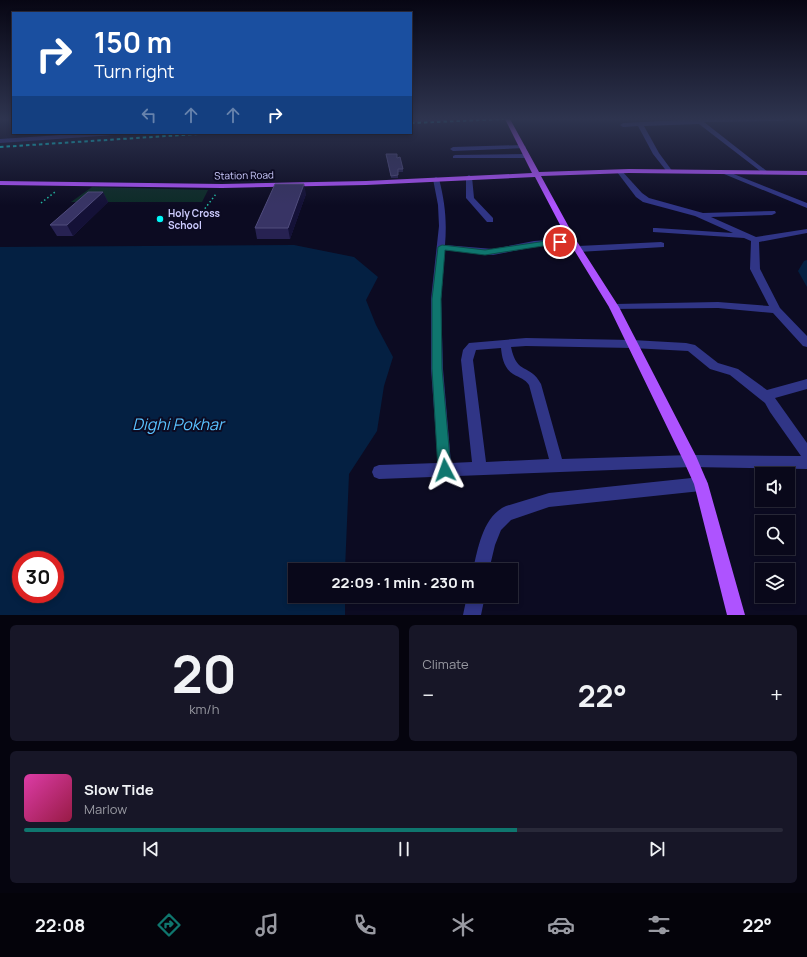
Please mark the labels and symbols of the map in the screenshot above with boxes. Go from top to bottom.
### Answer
street label: Station Road [214,167,274,183]
place label: Holy Cross School [168,206,221,232]
marker: Holy Cross School [155,214,165,224]
pin [543,225,577,259]
water label: Dighi Pokhar [132,413,226,435]
position arrow [424,449,466,491]
speed limit sign: 30 [12,551,64,603]

